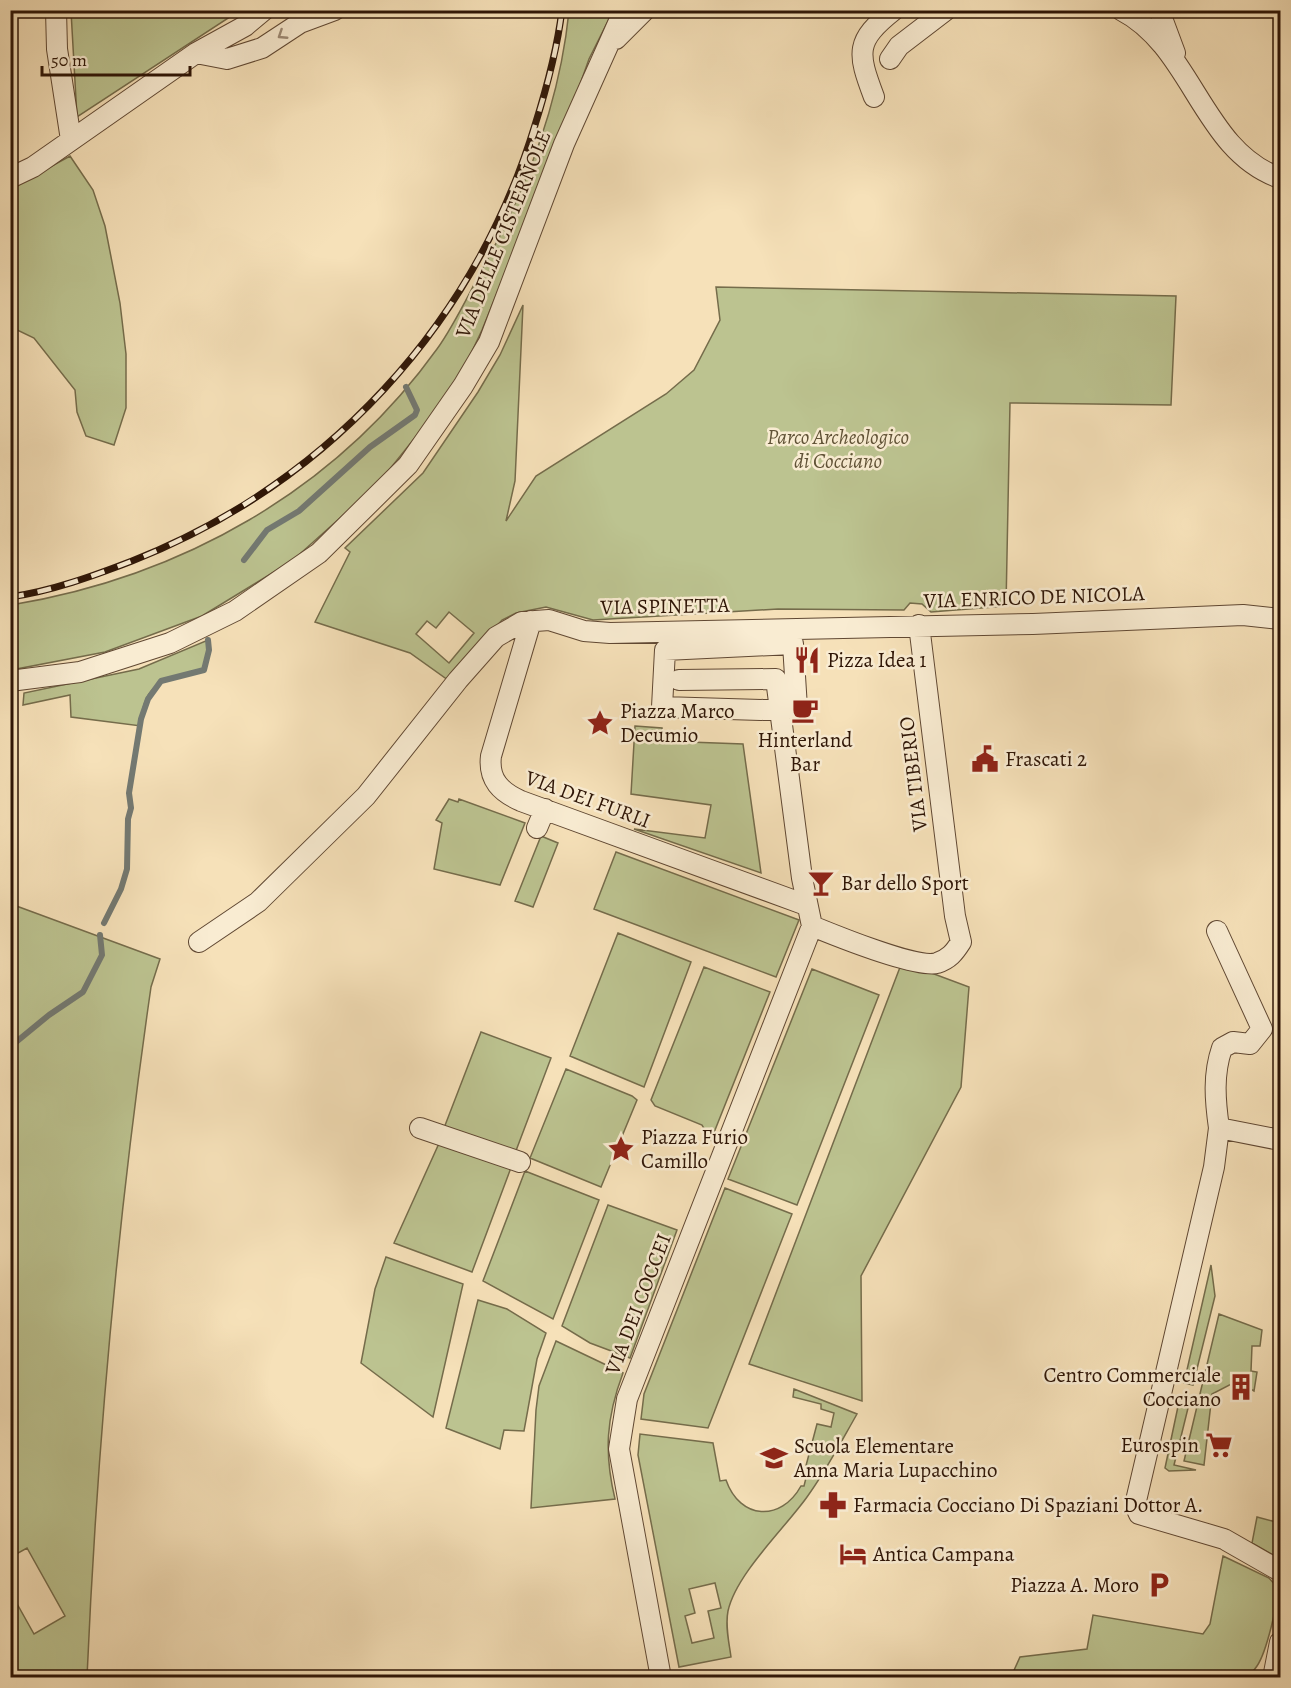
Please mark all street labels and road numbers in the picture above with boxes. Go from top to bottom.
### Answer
street label: VIA DELLE CISTERNOLE [448,126,557,343]
street label: VIA ENRICO DE NICOLA [922,579,1146,615]
street label: VIA SPINETTA [599,591,731,621]
street label: VIA TIBERIO [892,715,934,834]
street label: VIA DEI FURLI [521,763,654,835]
street label: VIA DEI COCCEI [598,1229,678,1379]

